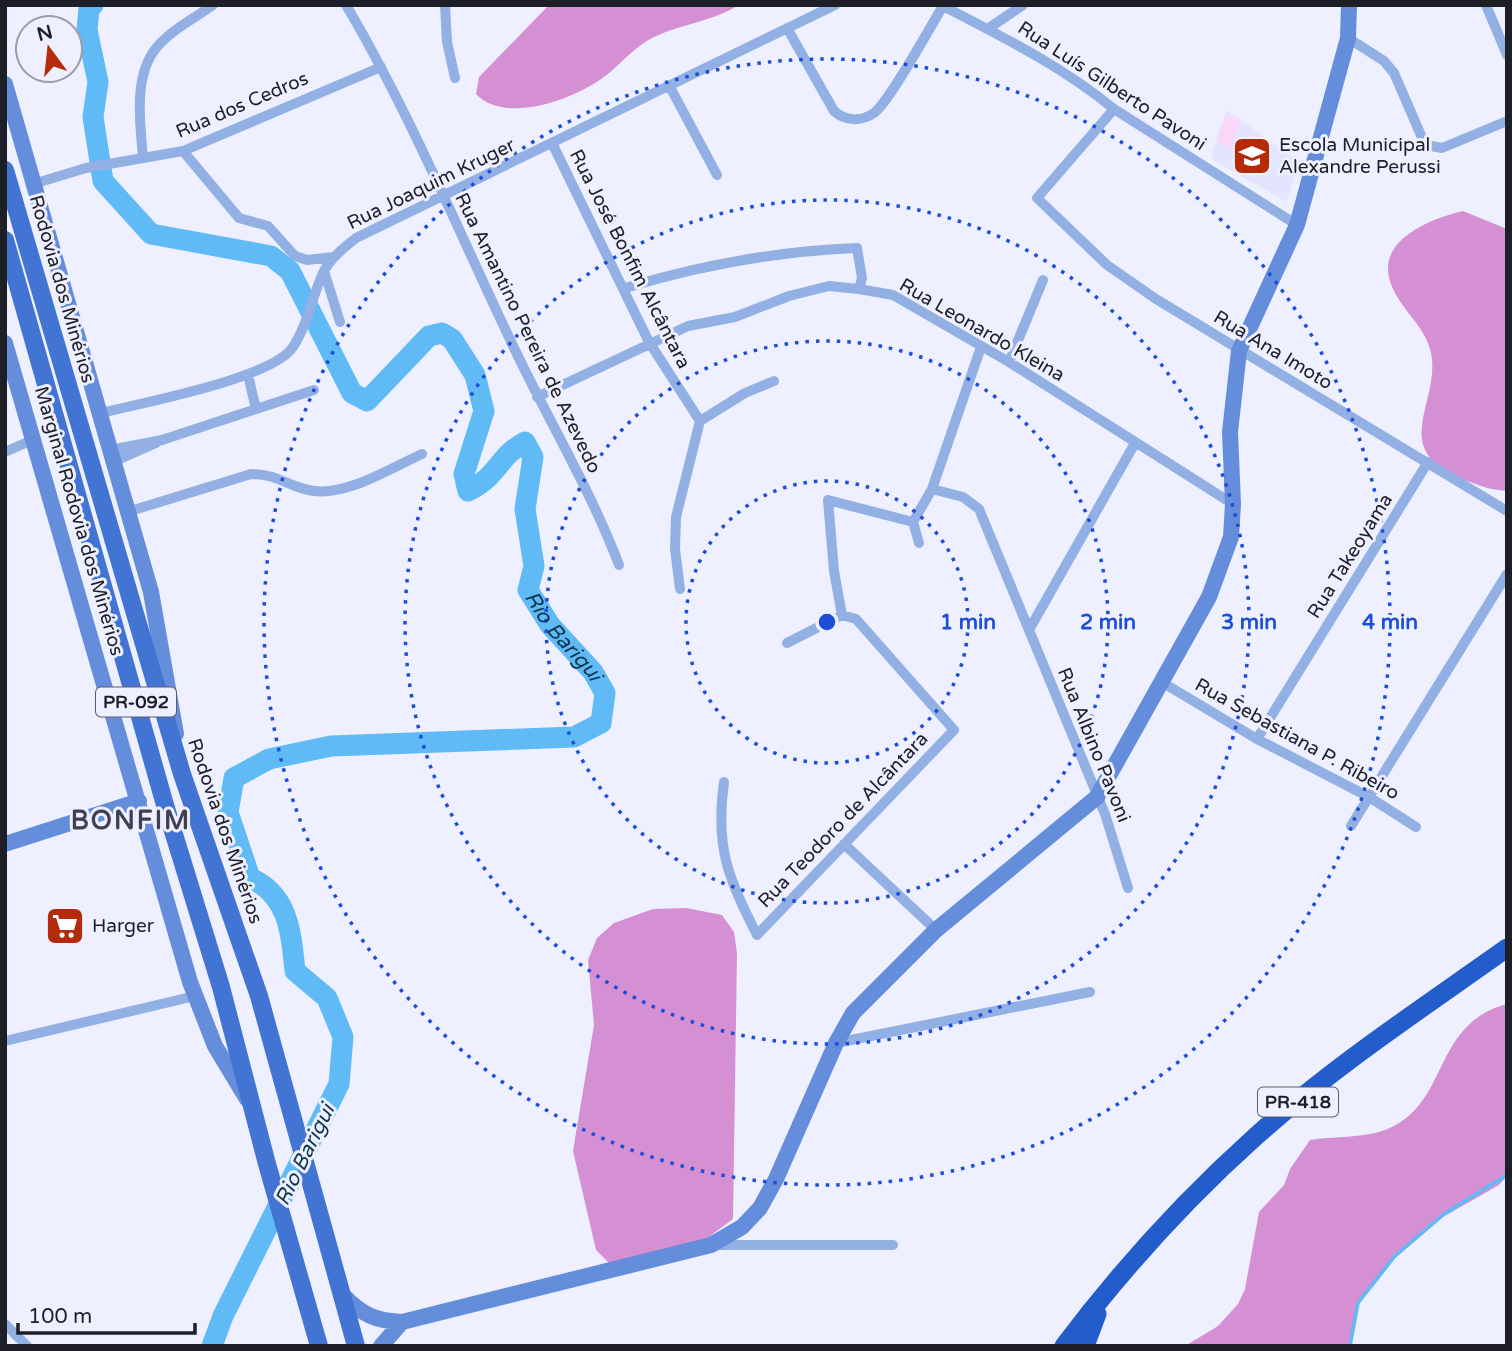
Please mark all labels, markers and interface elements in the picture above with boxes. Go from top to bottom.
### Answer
north arrow [14,14,84,84]
street label: Rua Luís Gilberto Pavoni [1014,17,1210,155]
text: N [35,21,55,46]
street label: Rua dos Cedros [173,67,311,143]
street label: Rua Joaquim Kruger [343,133,519,234]
place label: Escola Municipal Alexandre Perussi [1279,134,1441,178]
school or university icon: Escola Municipal Alexandre Perussi [1231,135,1273,177]
street label: Rua José Bonfim Alcântara [565,146,695,372]
street label: Rua Amantino Pereira de Azevedo [450,189,606,477]
street label: Rodovia dos Minérios [25,193,99,385]
street label: Rua Leonardo Kleina [896,274,1068,386]
street label: Rua Ana Imoto [1210,306,1336,394]
street label: Marginal Rodovia dos Minérios [30,384,128,658]
street label: Rua Takeoyama [1303,490,1397,622]
water label: Rio Barigui [519,586,609,688]
centre of rings [815,610,839,634]
text: 1 min [940,610,996,635]
text: 2 min [1080,610,1136,635]
text: 3 min [1221,610,1277,635]
text: 4 min [1362,610,1418,635]
street label: Rua Albino Pavoni [1053,664,1135,826]
street label: Rua Sebastiana P. Ribeiro [1191,674,1403,804]
road number: PR-092 [96,688,176,716]
street label: Rua Teodoro de Alcântara [753,728,933,912]
street label: Rodovia dos Minérios [183,736,267,926]
district label: BONFIM [71,805,191,836]
supermarket icon: Harger [44,905,86,947]
place label: Harger [92,915,155,937]
road number: PR-418 [1258,1087,1338,1116]
water label: Rio Barigui [270,1098,341,1210]
scale bar [18,1292,194,1336]
text: 100 m [28,1304,92,1329]

